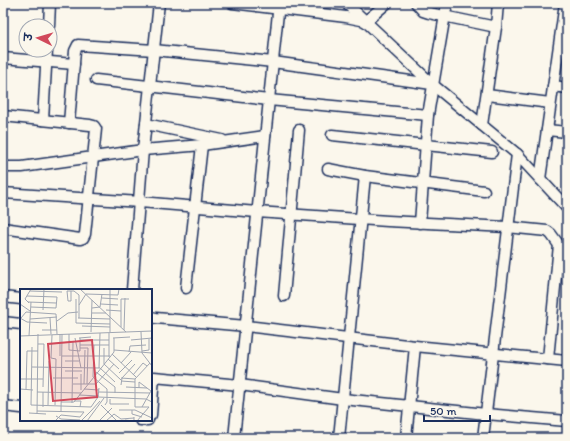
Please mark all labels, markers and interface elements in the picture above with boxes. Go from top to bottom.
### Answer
north arrow [18,18,58,58]
text: उ [22,31,35,42]
inset map [20,289,152,421]
scale bar [424,397,490,423]
text: 50 m [430,404,456,418]

